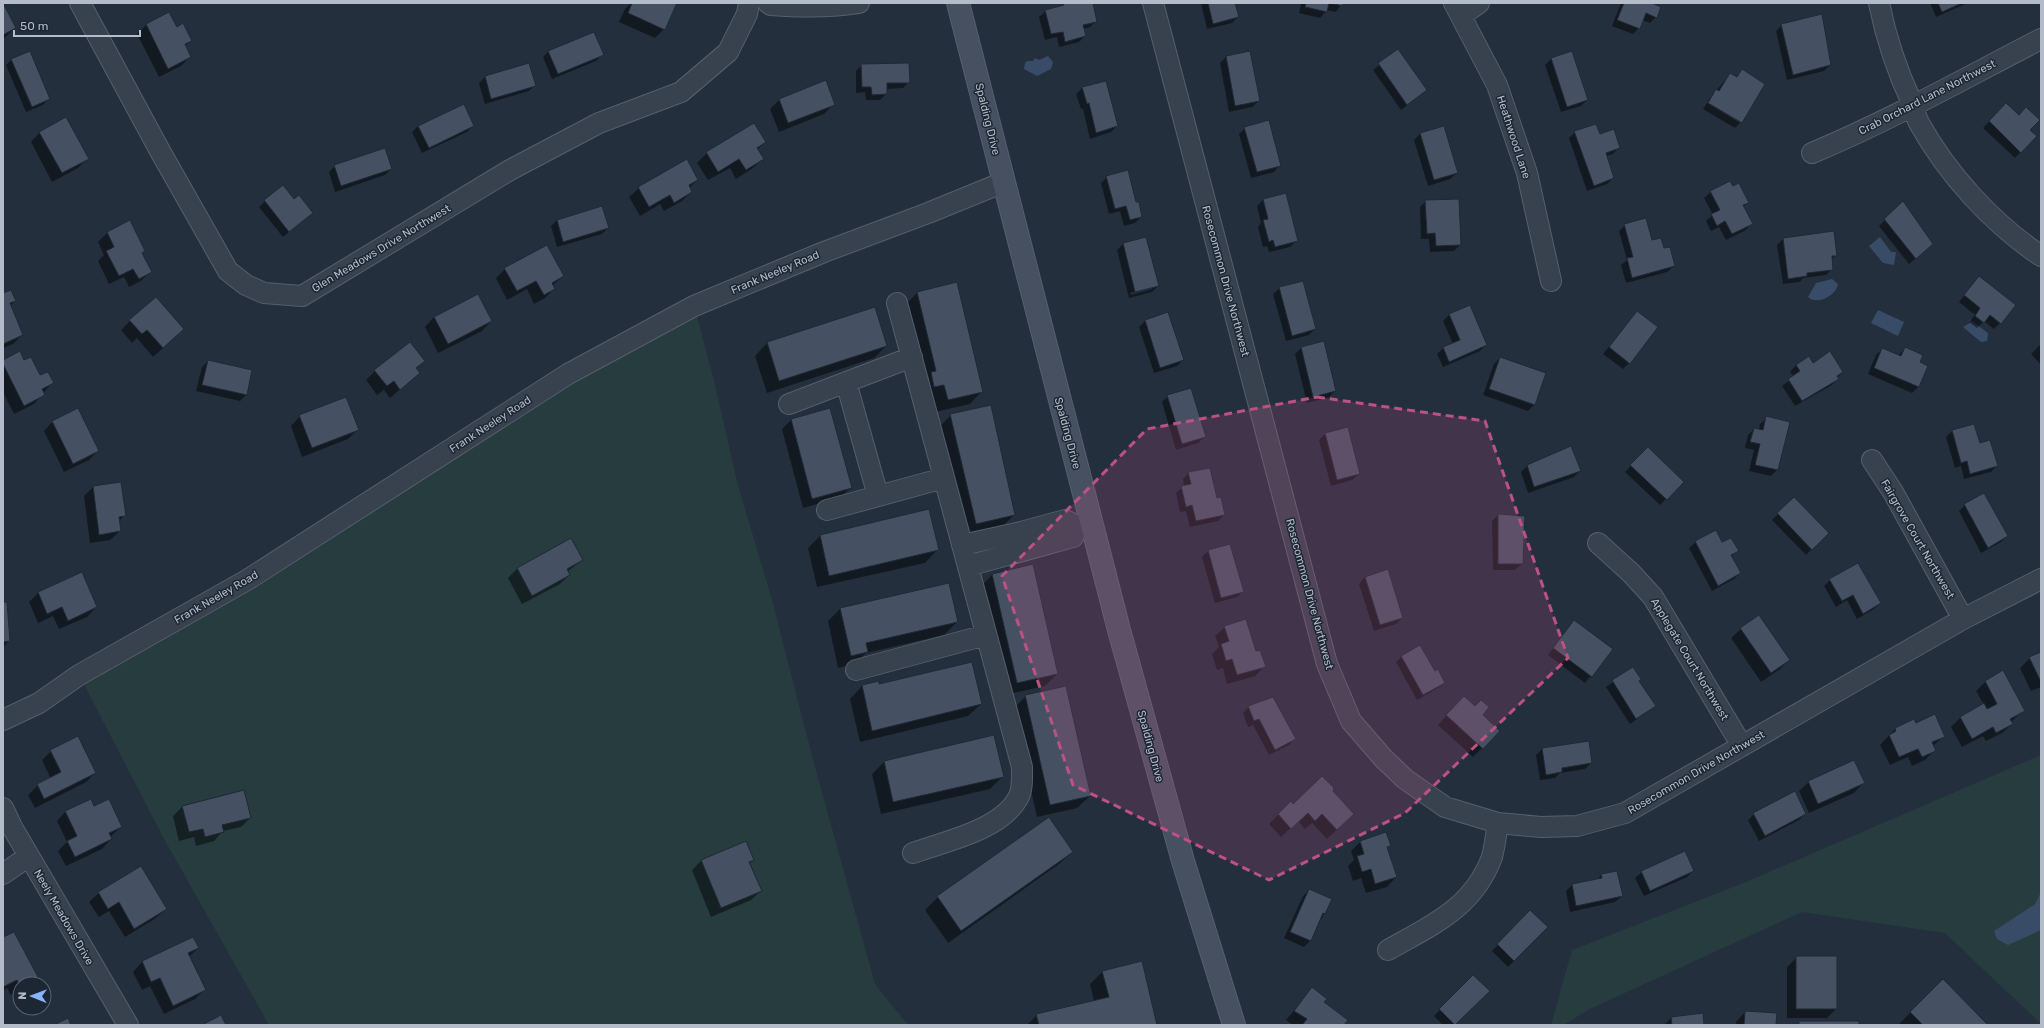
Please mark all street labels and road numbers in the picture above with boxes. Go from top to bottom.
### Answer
street label: Crab Orchard Lane Northwest [1857,57,1999,138]
street label: Spalding Drive [972,82,1003,156]
street label: Heathwood Lane [1494,94,1533,180]
street label: Glen Meadows Drive Northwest [310,201,453,295]
street label: Rosecommon Drive Northwest [1199,204,1252,359]
street label: Frank Neeley Road [729,248,821,297]
street label: Frank Neeley Road [447,393,533,456]
street label: Spalding Drive [1052,396,1083,470]
street label: Fairgrove Court Northwest [1878,477,1957,602]
street label: Rosecommon Drive Northwest [1283,517,1336,672]
street label: Frank Neeley Road [172,568,260,627]
street label: Applegate Court Northwest [1648,596,1732,723]
street label: Spalding Drive [1135,709,1166,783]
street label: Rosecommon Drive Northwest [1626,728,1768,817]
street label: Neely Meadows Drive [31,867,96,967]

